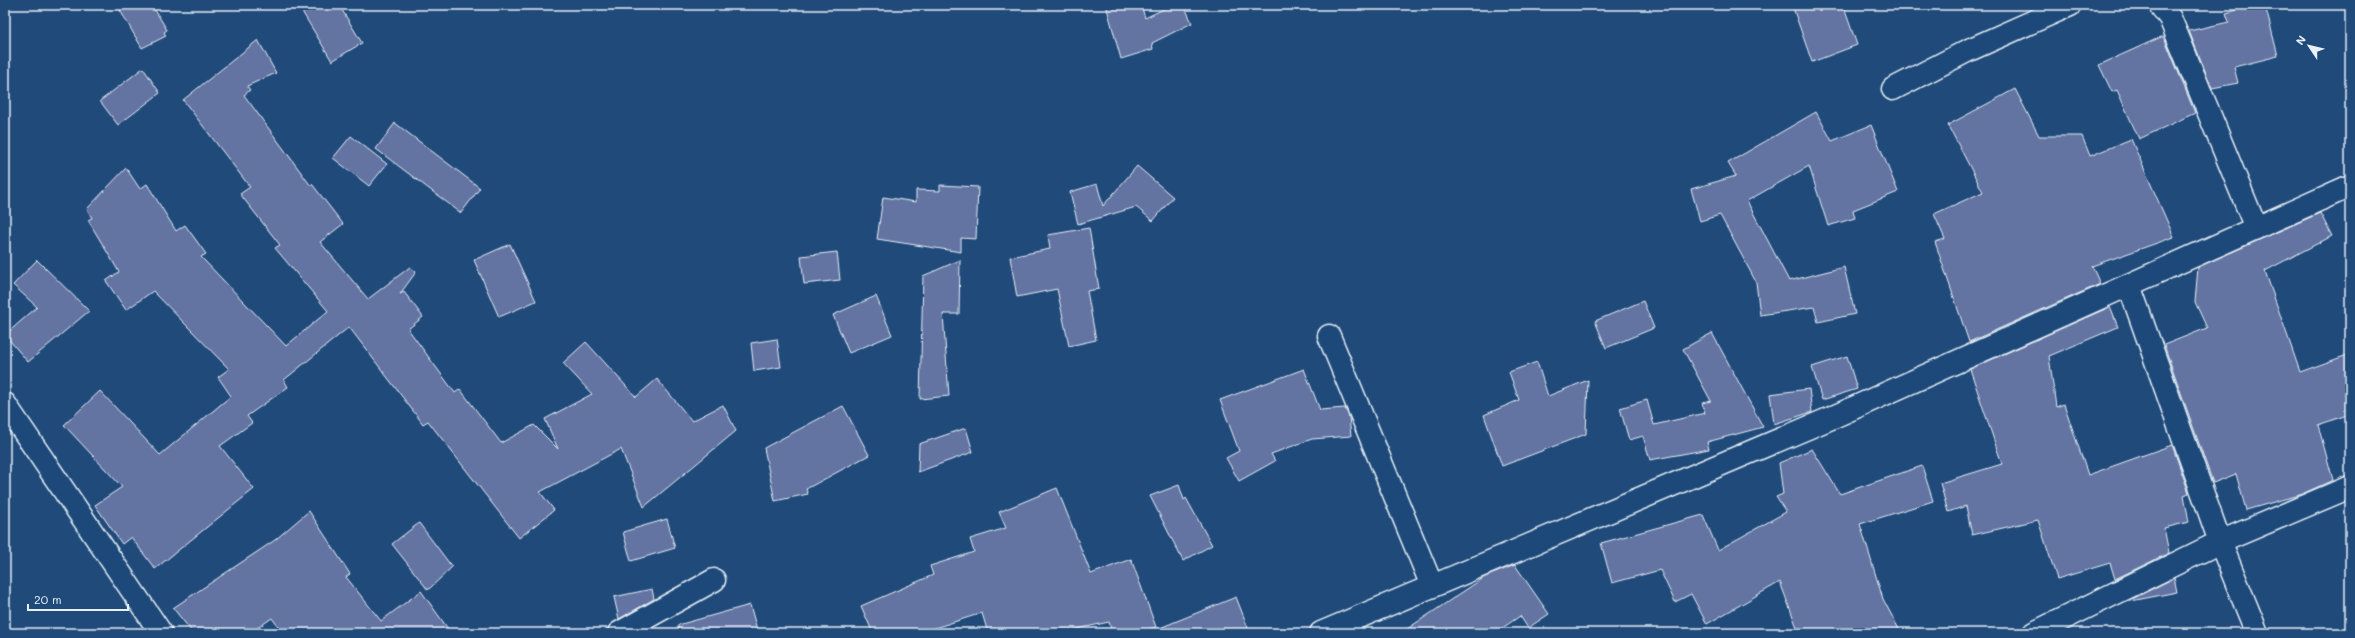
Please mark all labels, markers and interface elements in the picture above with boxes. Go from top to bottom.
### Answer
north arrow [2289,26,2329,66]
text: N [2292,32,2309,48]
scale bar [28,586,128,612]
text: 20 m [34,591,62,607]

